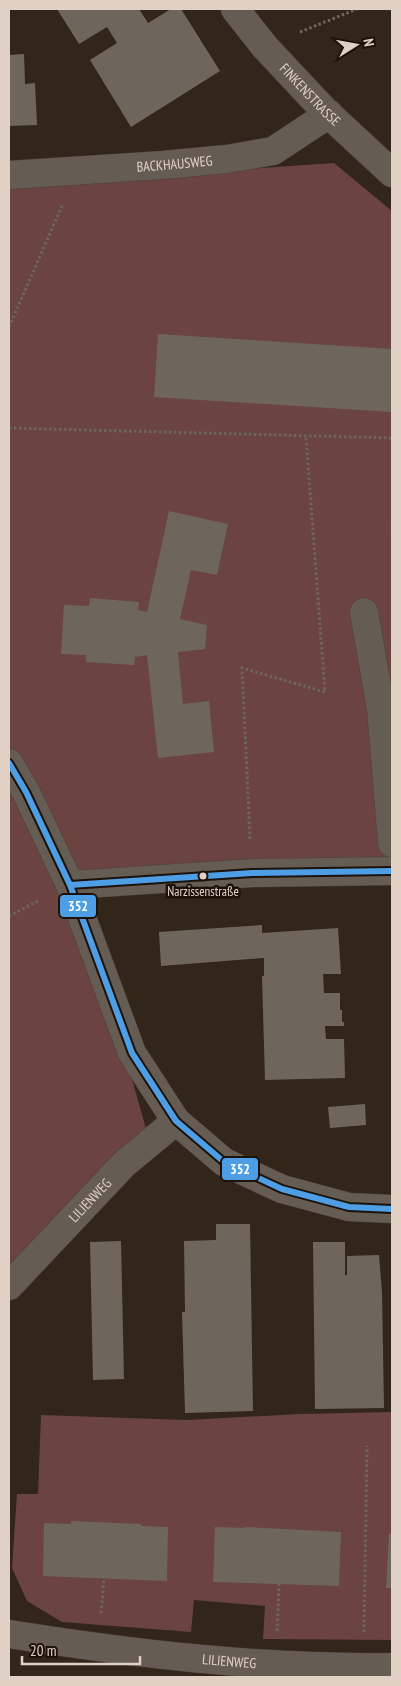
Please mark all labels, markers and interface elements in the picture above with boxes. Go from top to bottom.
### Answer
north arrow [331,20,381,70]
text: N [359,37,378,48]
street label: FINKENSTRASSE [276,59,344,130]
street label: BACKHAUSWEG [136,151,213,176]
marker: Narzissenstraße [198,871,208,881]
place label: Narzissenstraße [167,883,239,900]
line badge: 352 [59,894,97,918]
text: 352 [68,897,88,915]
line badge: 352 [221,1157,259,1181]
text: 352 [230,1160,250,1178]
street label: LILIENWEG [65,1174,115,1226]
scale bar [22,1634,140,1666]
text: 20 m [30,1641,56,1660]
street label: LILIENWEG [202,1650,257,1672]

